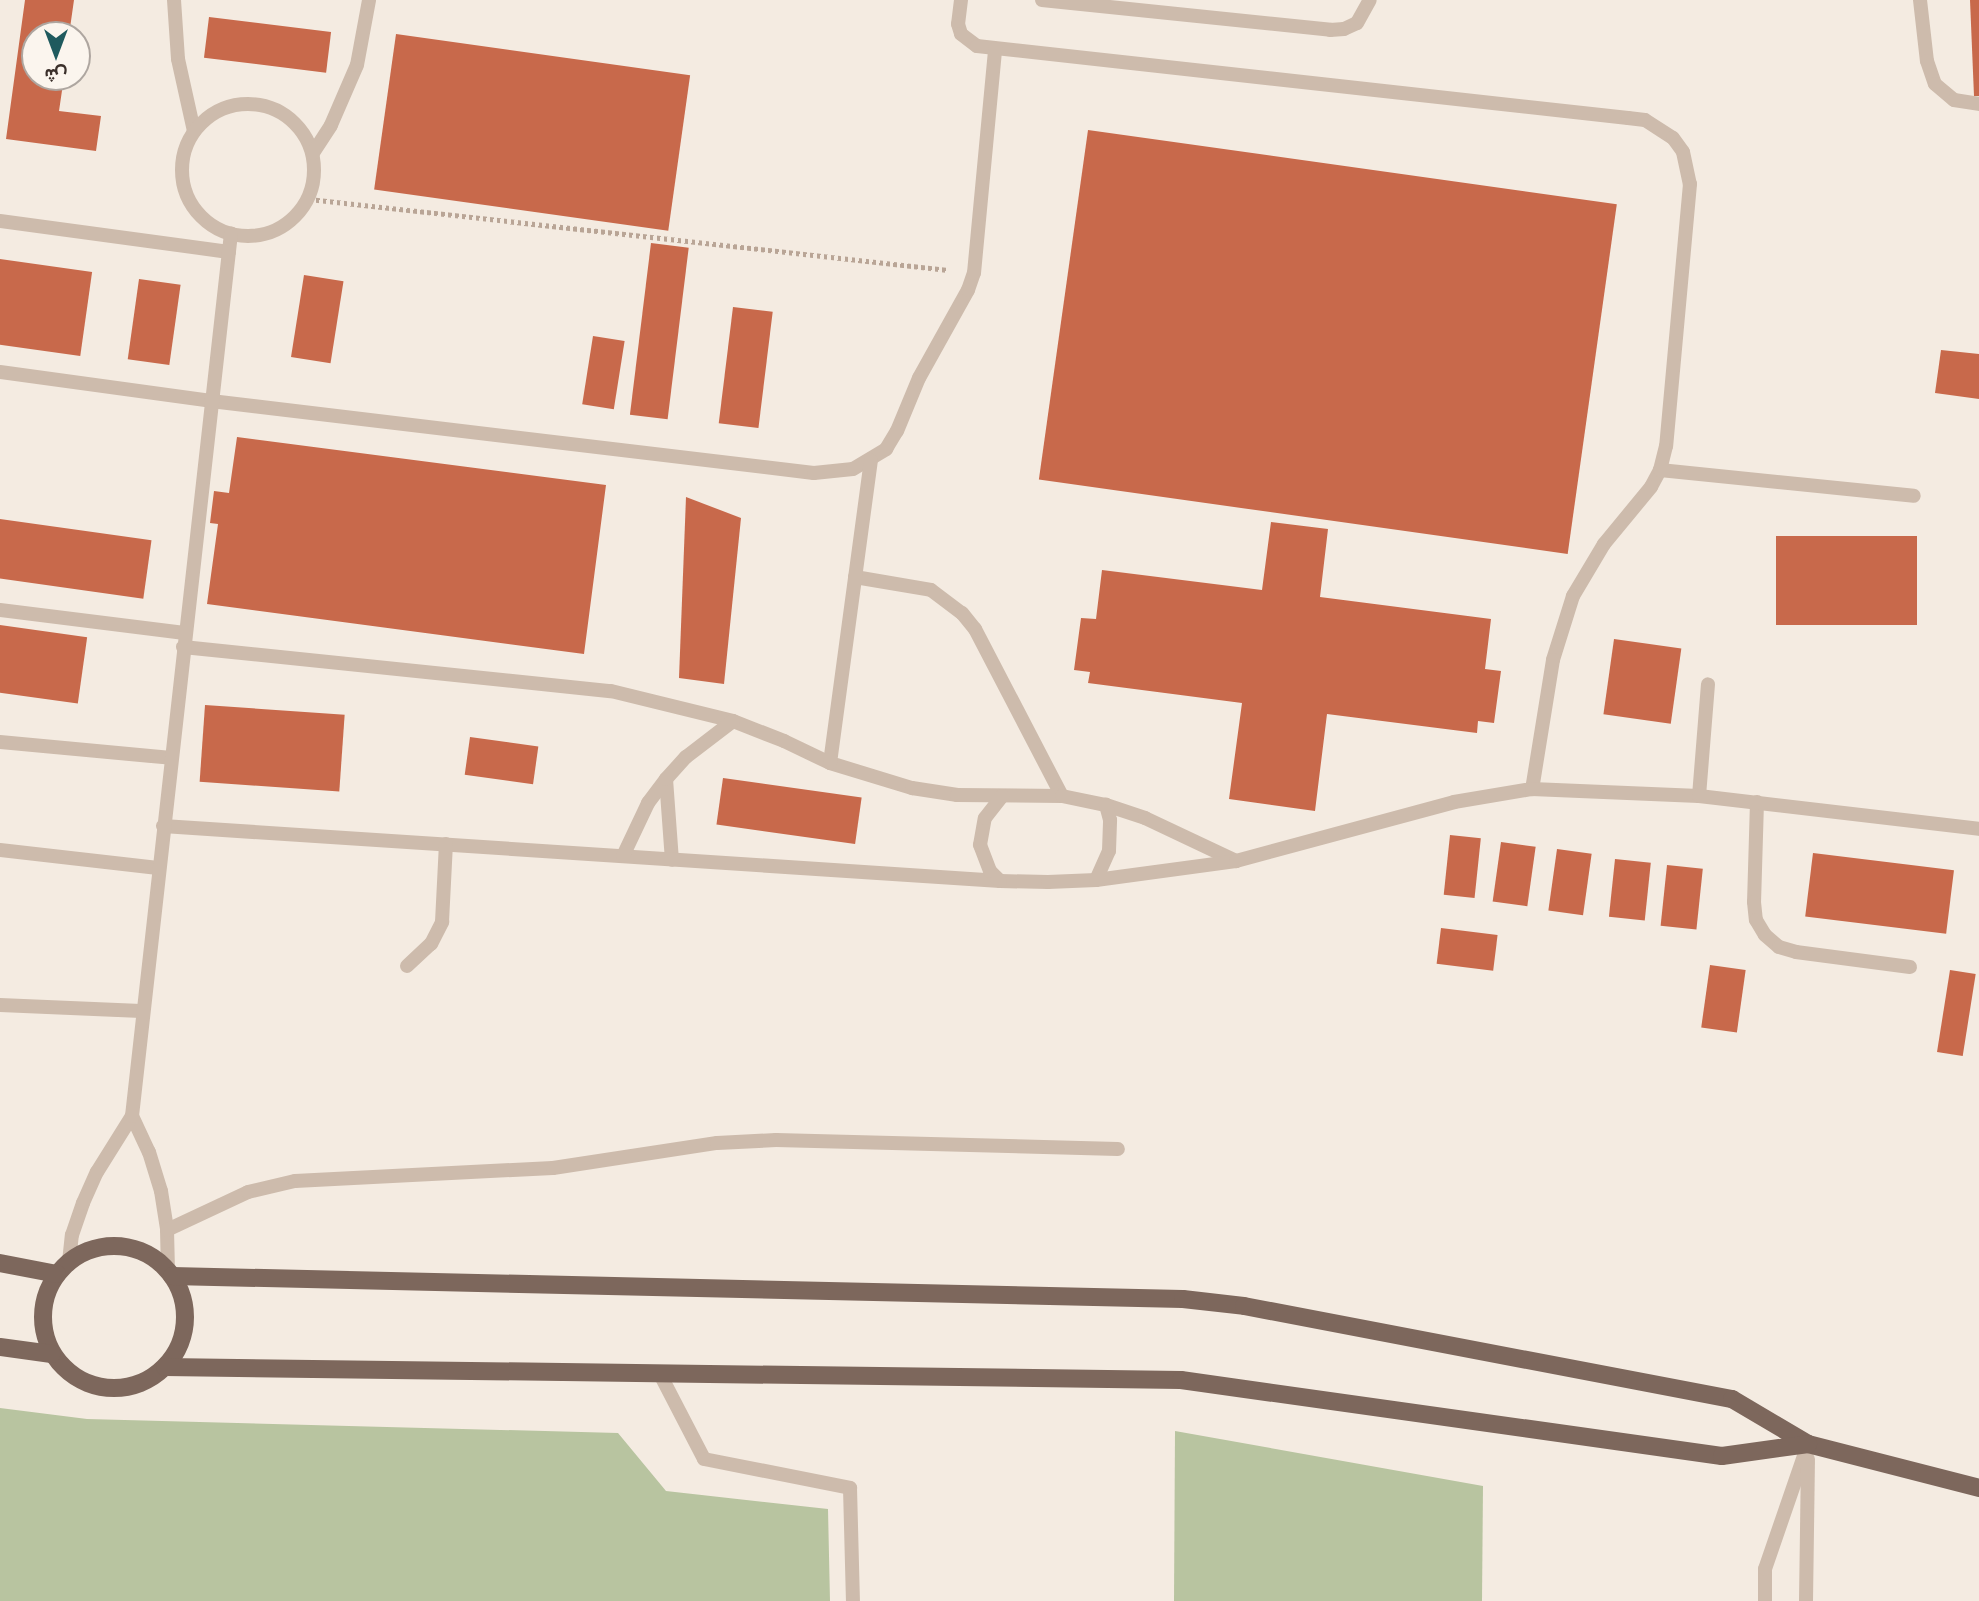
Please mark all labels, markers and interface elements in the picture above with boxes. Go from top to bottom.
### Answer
north arrow [21,21,91,91]
text: ش [45,64,67,87]

